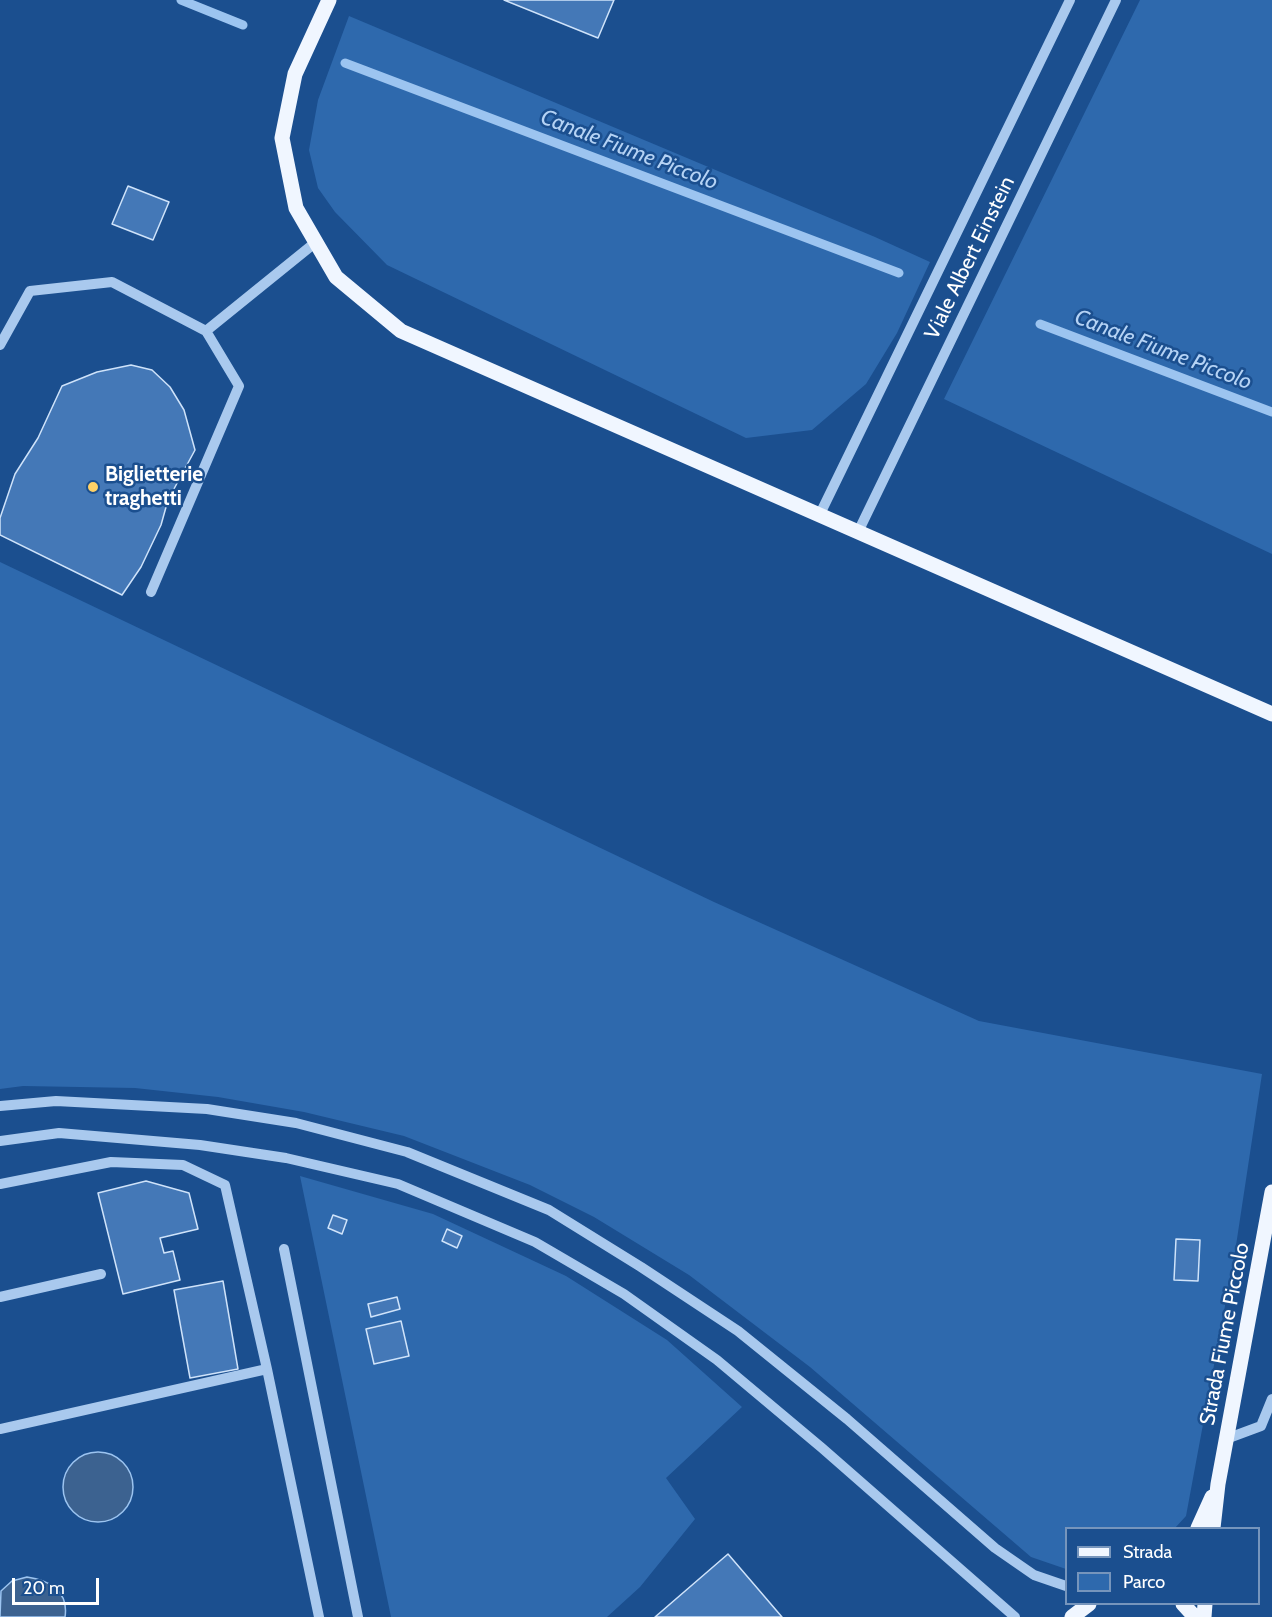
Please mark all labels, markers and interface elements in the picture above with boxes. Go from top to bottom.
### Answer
water label: Canale Fiume Piccolo [537,104,721,196]
street label: Viale Albert Einstein [920,172,1020,344]
water label: Canale Fiume Piccolo [1071,304,1255,396]
place label: Biglietterie traghetti [105,462,203,512]
marker: Biglietterie traghetti [86,480,100,494]
street label: Strada Fiume Piccolo [1195,1241,1255,1427]
legend [1065,1527,1260,1605]
text: Strada [1123,1541,1172,1563]
scale bar [15,1566,102,1604]
text: Parco [1123,1571,1165,1593]
text: 20 m [23,1577,65,1599]

